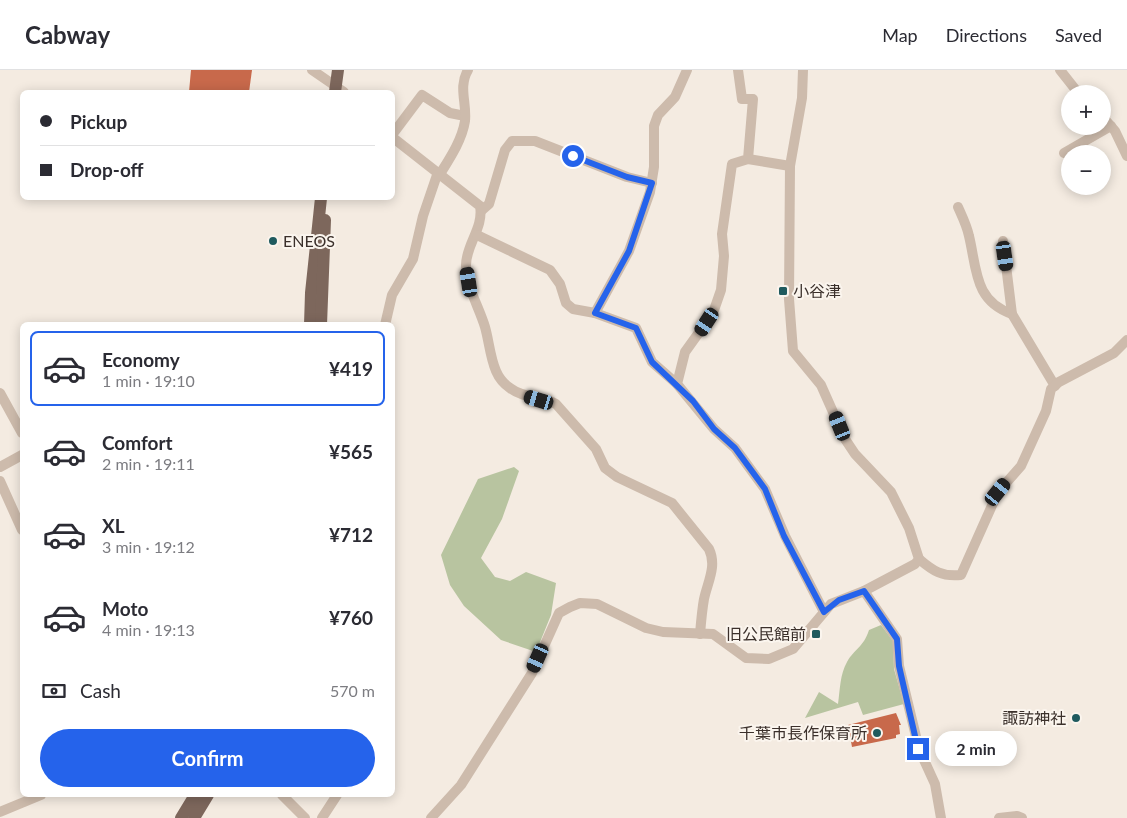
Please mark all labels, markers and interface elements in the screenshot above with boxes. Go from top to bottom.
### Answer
text: Cabway [25,20,110,49]
text: Map [882,24,918,46]
text: Directions [946,24,1027,46]
text: Saved [1055,24,1102,46]
map controls [1061,85,1111,195]
button: + [1061,85,1111,135]
text: Pickup [70,110,127,133]
route start [562,145,584,167]
button: − [1061,145,1111,195]
text: Drop-off [70,158,144,181]
place label: ENEOS [283,231,335,250]
marker: ENEOS [267,235,279,247]
car [995,240,1014,272]
car [459,266,478,298]
place label: 小谷津 [793,281,841,300]
marker: 小谷津 [777,285,789,297]
car [692,305,721,339]
icon: car [42,346,87,391]
text: Economy [102,348,180,371]
text: ¥419 [329,357,373,380]
text: 1 min · 19:10 [102,371,195,390]
car [522,388,555,412]
car [827,409,852,443]
icon: car [42,429,87,474]
text: Comfort [102,431,173,454]
text: ¥565 [329,440,373,463]
text: 2 min · 19:11 [102,454,195,473]
car [982,476,1013,508]
icon: car [42,512,87,557]
text: XL [102,514,125,537]
text: ¥712 [329,523,373,546]
text: 3 min · 19:12 [102,537,195,556]
icon: car [42,595,87,640]
text: Moto [102,597,148,620]
text: ¥760 [329,606,373,629]
text: 4 min · 19:13 [102,620,195,639]
place label: 旧公民館前 [726,624,806,643]
marker: 旧公民館前 [810,628,822,640]
car [525,641,550,675]
icon: cash [40,677,68,705]
text: Cash [80,679,121,702]
text: 570 m [330,681,375,700]
place label: 諏訪神社 [1002,708,1066,727]
marker: 諏訪神社 [1070,712,1082,724]
place label: 千葉市長作保育所 [739,723,867,742]
marker: 千葉市長作保育所 [871,727,883,739]
button: Confirm [40,729,375,787]
callout: 2 min [936,732,1018,766]
route end [907,738,929,760]
text: 2 min [956,739,996,758]

